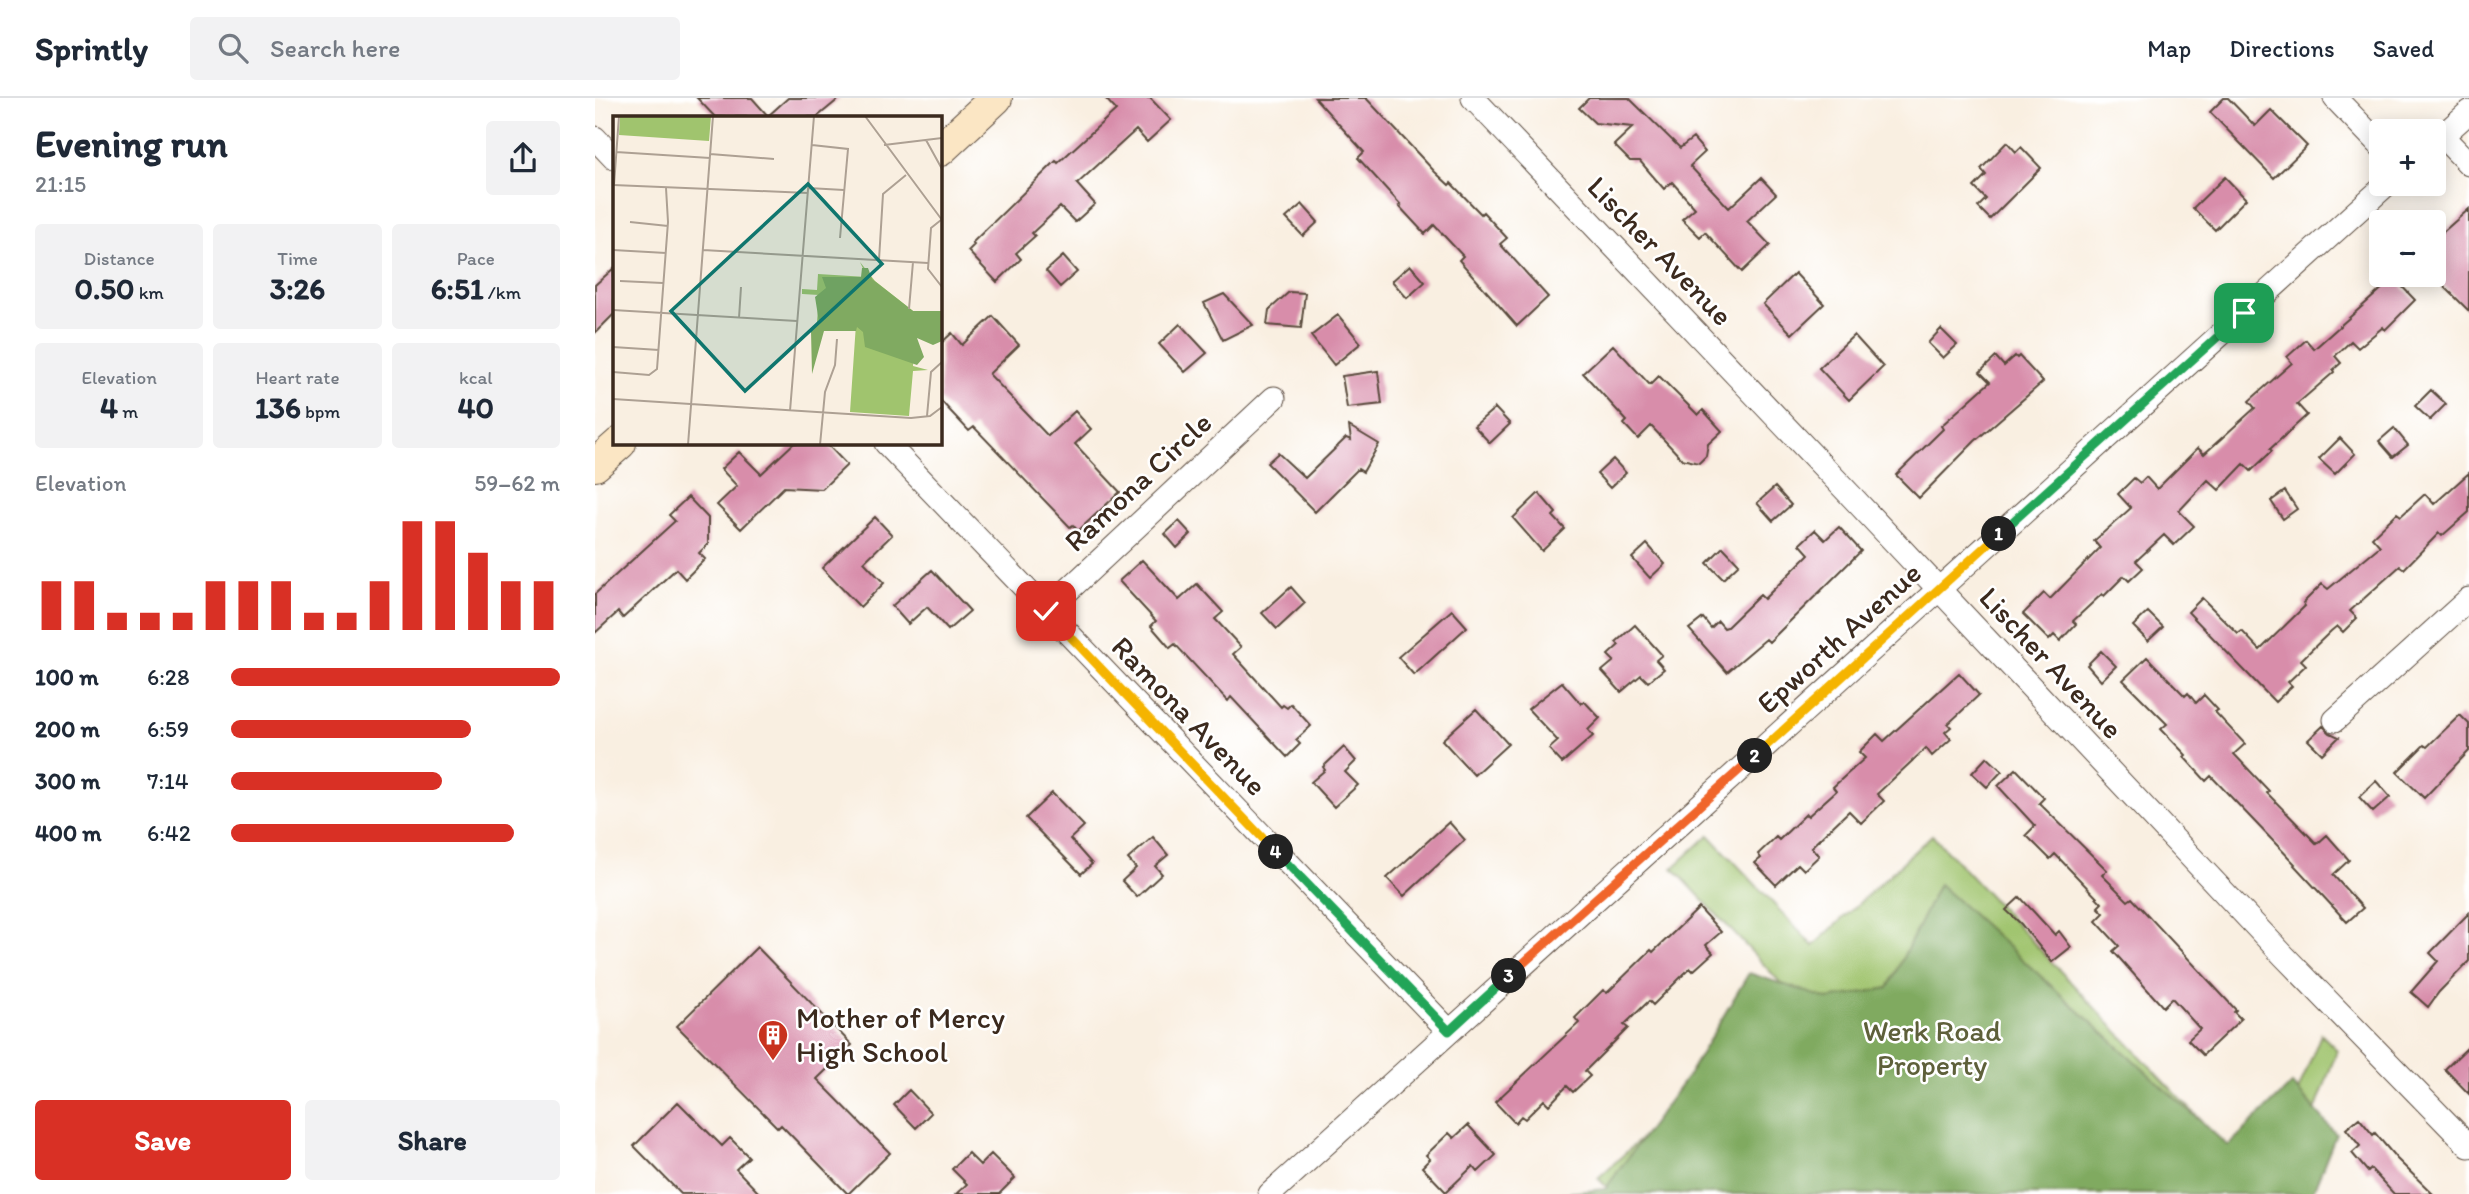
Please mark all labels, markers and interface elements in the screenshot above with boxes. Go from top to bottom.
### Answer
search box [190,17,680,80]
text: Sprintly [35,29,148,68]
icon: search [214,29,252,67]
text: Search here [270,32,400,64]
text: Map [2147,34,2191,63]
text: Directions [2229,34,2335,63]
text: Saved [2373,34,2434,63]
inset map [613,116,941,444]
map controls [2369,119,2446,287]
button: + [2369,119,2446,196]
text: Evening run [35,121,228,167]
button: share [486,121,560,195]
street label: Lischer Avenue [1580,168,1741,333]
text: 21:15 [35,170,86,198]
button: − [2369,210,2446,287]
text: Distance [84,247,155,270]
text: Time [277,247,318,270]
text: Pace [457,247,495,270]
text: 0.50 [74,270,135,307]
text: 3:26 [270,270,325,307]
text: 6:51 [431,270,484,307]
text: km [135,281,164,304]
text: /km [484,281,521,304]
pin [2214,283,2274,343]
icon: arrive [2225,294,2263,332]
text: Elevation [81,366,157,389]
text: Heart rate [255,366,340,389]
text: kcal [459,366,493,389]
text: 4 [100,389,118,426]
text: 136 [255,389,301,426]
text: 40 [458,389,494,426]
text: m [118,400,138,423]
text: bpm [301,400,340,423]
street label: Ramona Circle [1056,404,1219,559]
text: Elevation [35,469,126,497]
text: 59–62 m [474,469,560,497]
pin: 1 [1981,516,2017,551]
text: 1 [1994,522,2003,545]
street label: Epworth Avenue [1749,554,1929,721]
street label: Lischer Avenue [1972,579,2131,746]
pin [1016,581,1076,641]
icon: check [1027,592,1065,630]
street label: Ramona Avenue [1104,628,1275,803]
text: 100 m [35,663,99,691]
text: 6:28 [147,663,190,691]
text: 200 m [35,715,100,743]
text: 6:59 [147,715,189,743]
pin: 2 [1737,738,1773,774]
text: 2 [1750,744,1760,767]
text: 300 m [35,767,100,795]
text: 7:14 [147,767,189,795]
text: 400 m [35,819,102,847]
text: 6:42 [147,819,191,847]
pin: 4 [1259,834,1293,870]
text: 4 [1270,840,1281,863]
pin: 3 [1492,958,1527,994]
text: 3 [1503,964,1514,987]
place label: Mother of Mercy High School [796,999,1005,1070]
park label: Werk Road Property [1863,1012,2001,1083]
building icon: Mother of Mercy High School [756,1018,790,1062]
button: Save [35,1100,291,1180]
button: Share [305,1100,560,1180]

